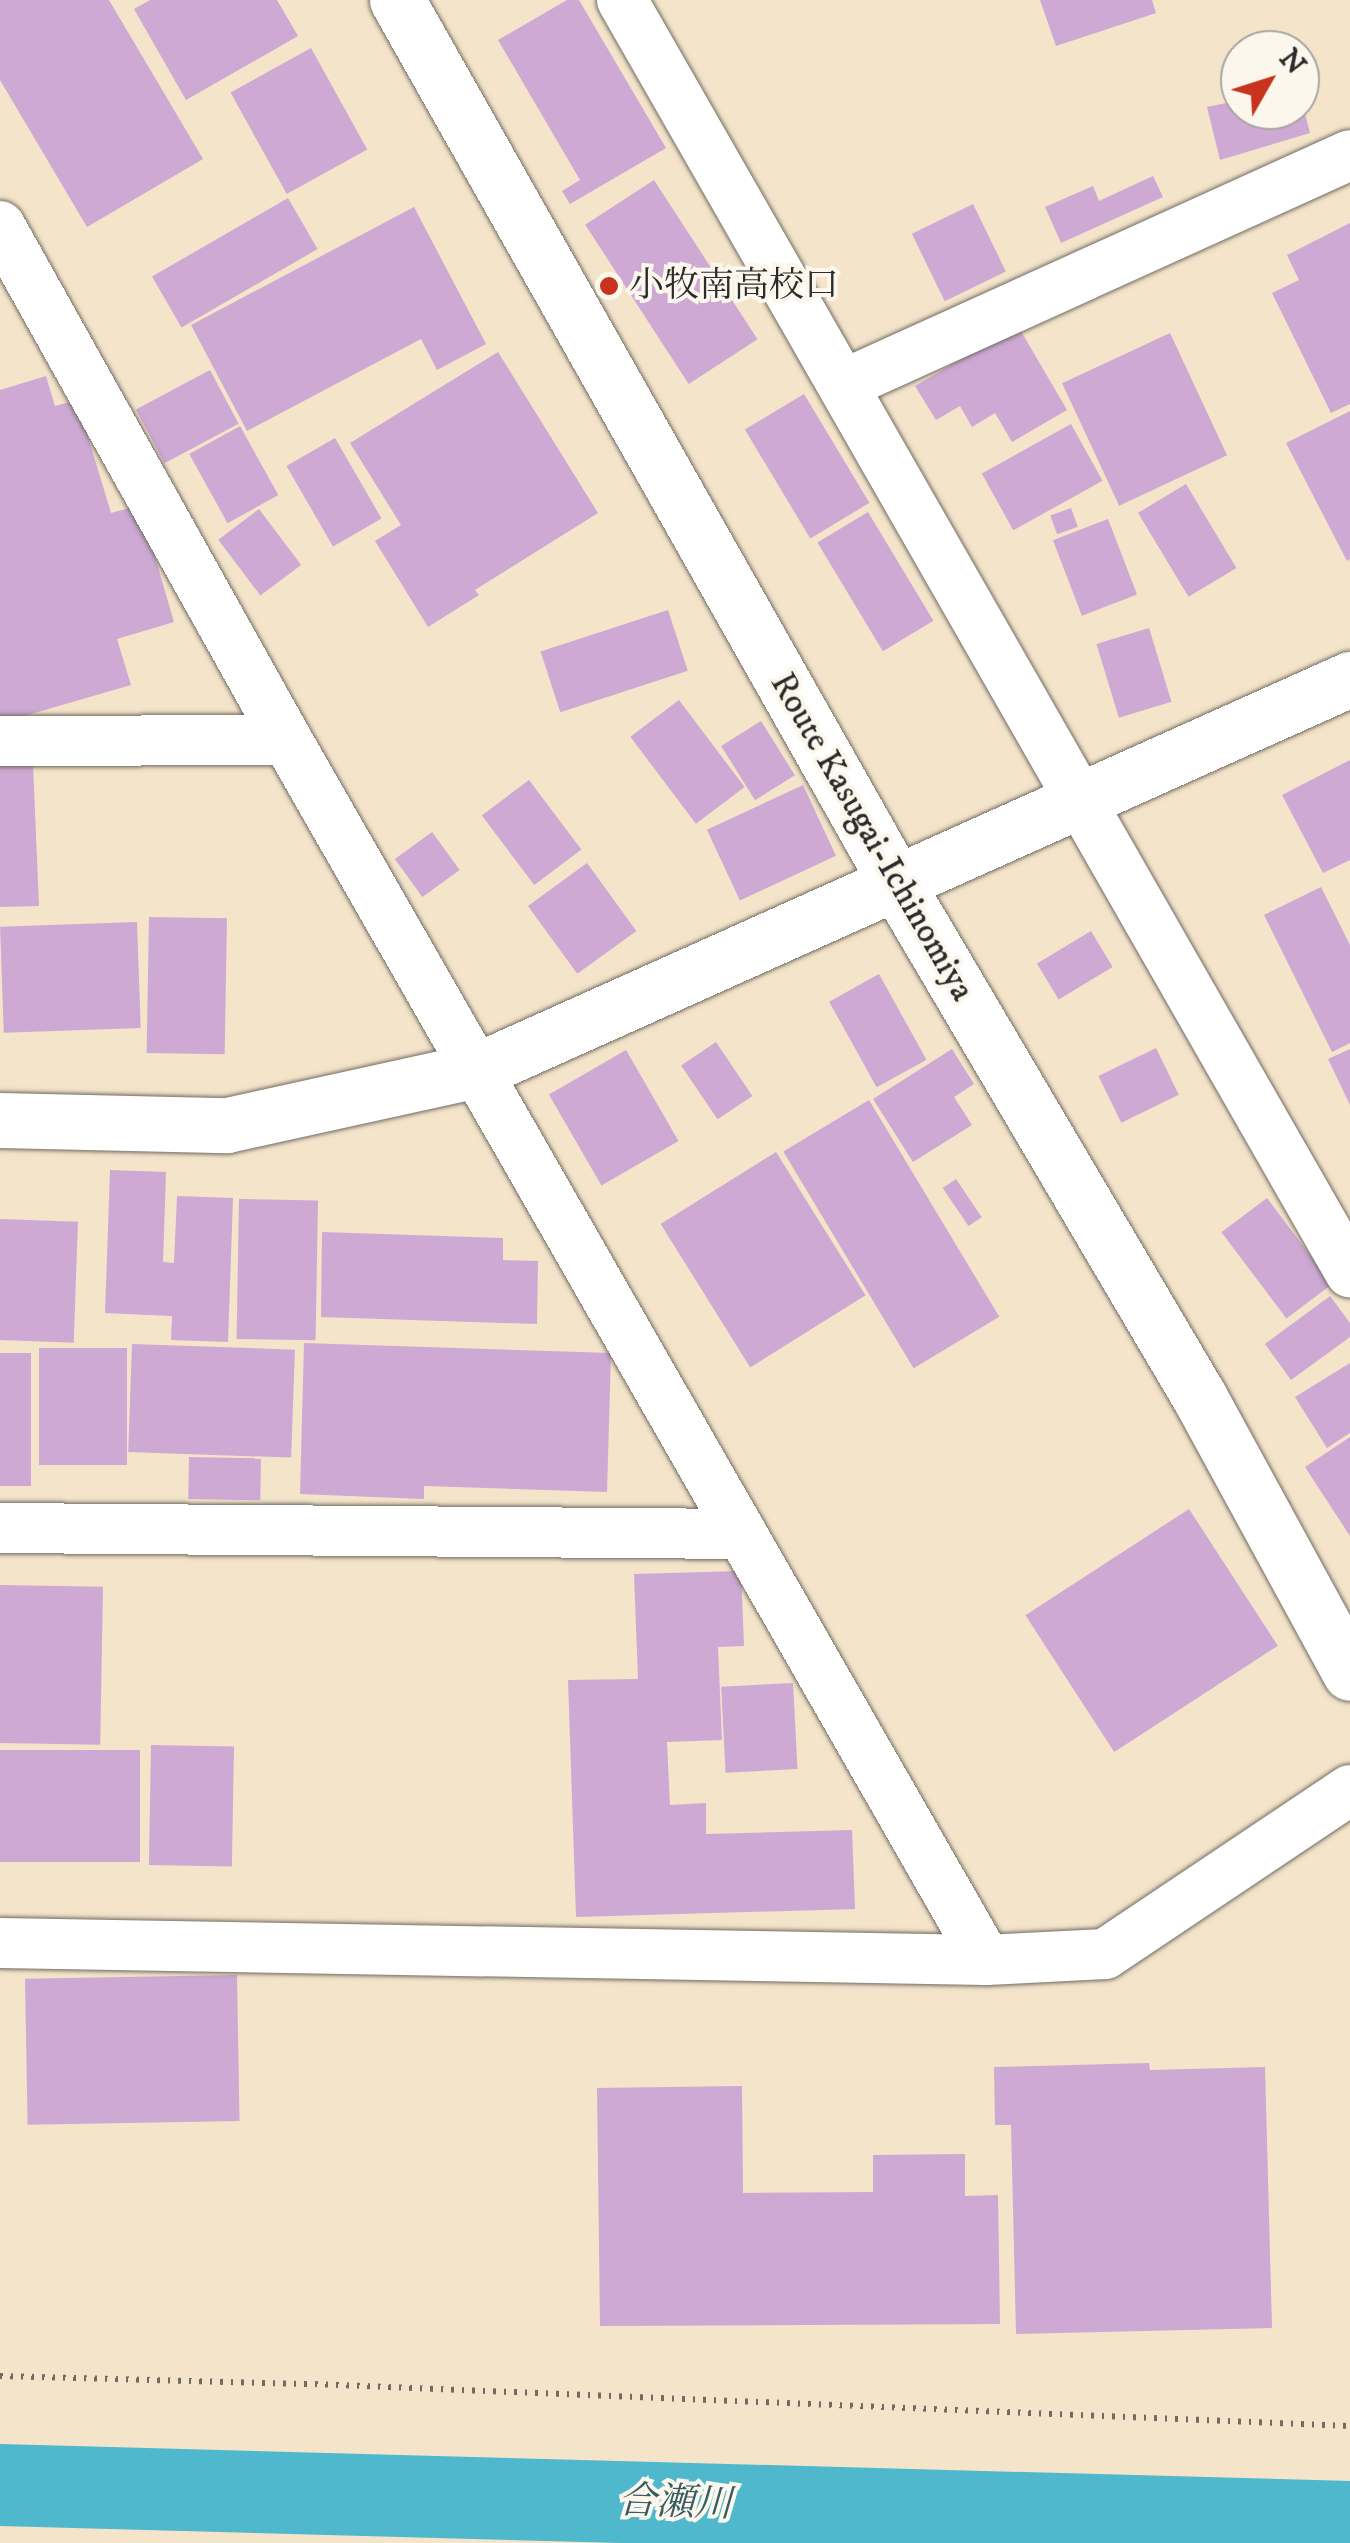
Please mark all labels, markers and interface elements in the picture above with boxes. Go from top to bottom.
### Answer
north arrow [1220,30,1320,130]
text: N [1271,42,1313,82]
place label: 小牧南高校口 [629,265,839,307]
marker: 小牧南高校口 [598,275,620,297]
street label: Route Kasugai-Ichinomiya [761,666,983,1008]
water label: 合瀬川 [617,2479,733,2529]

